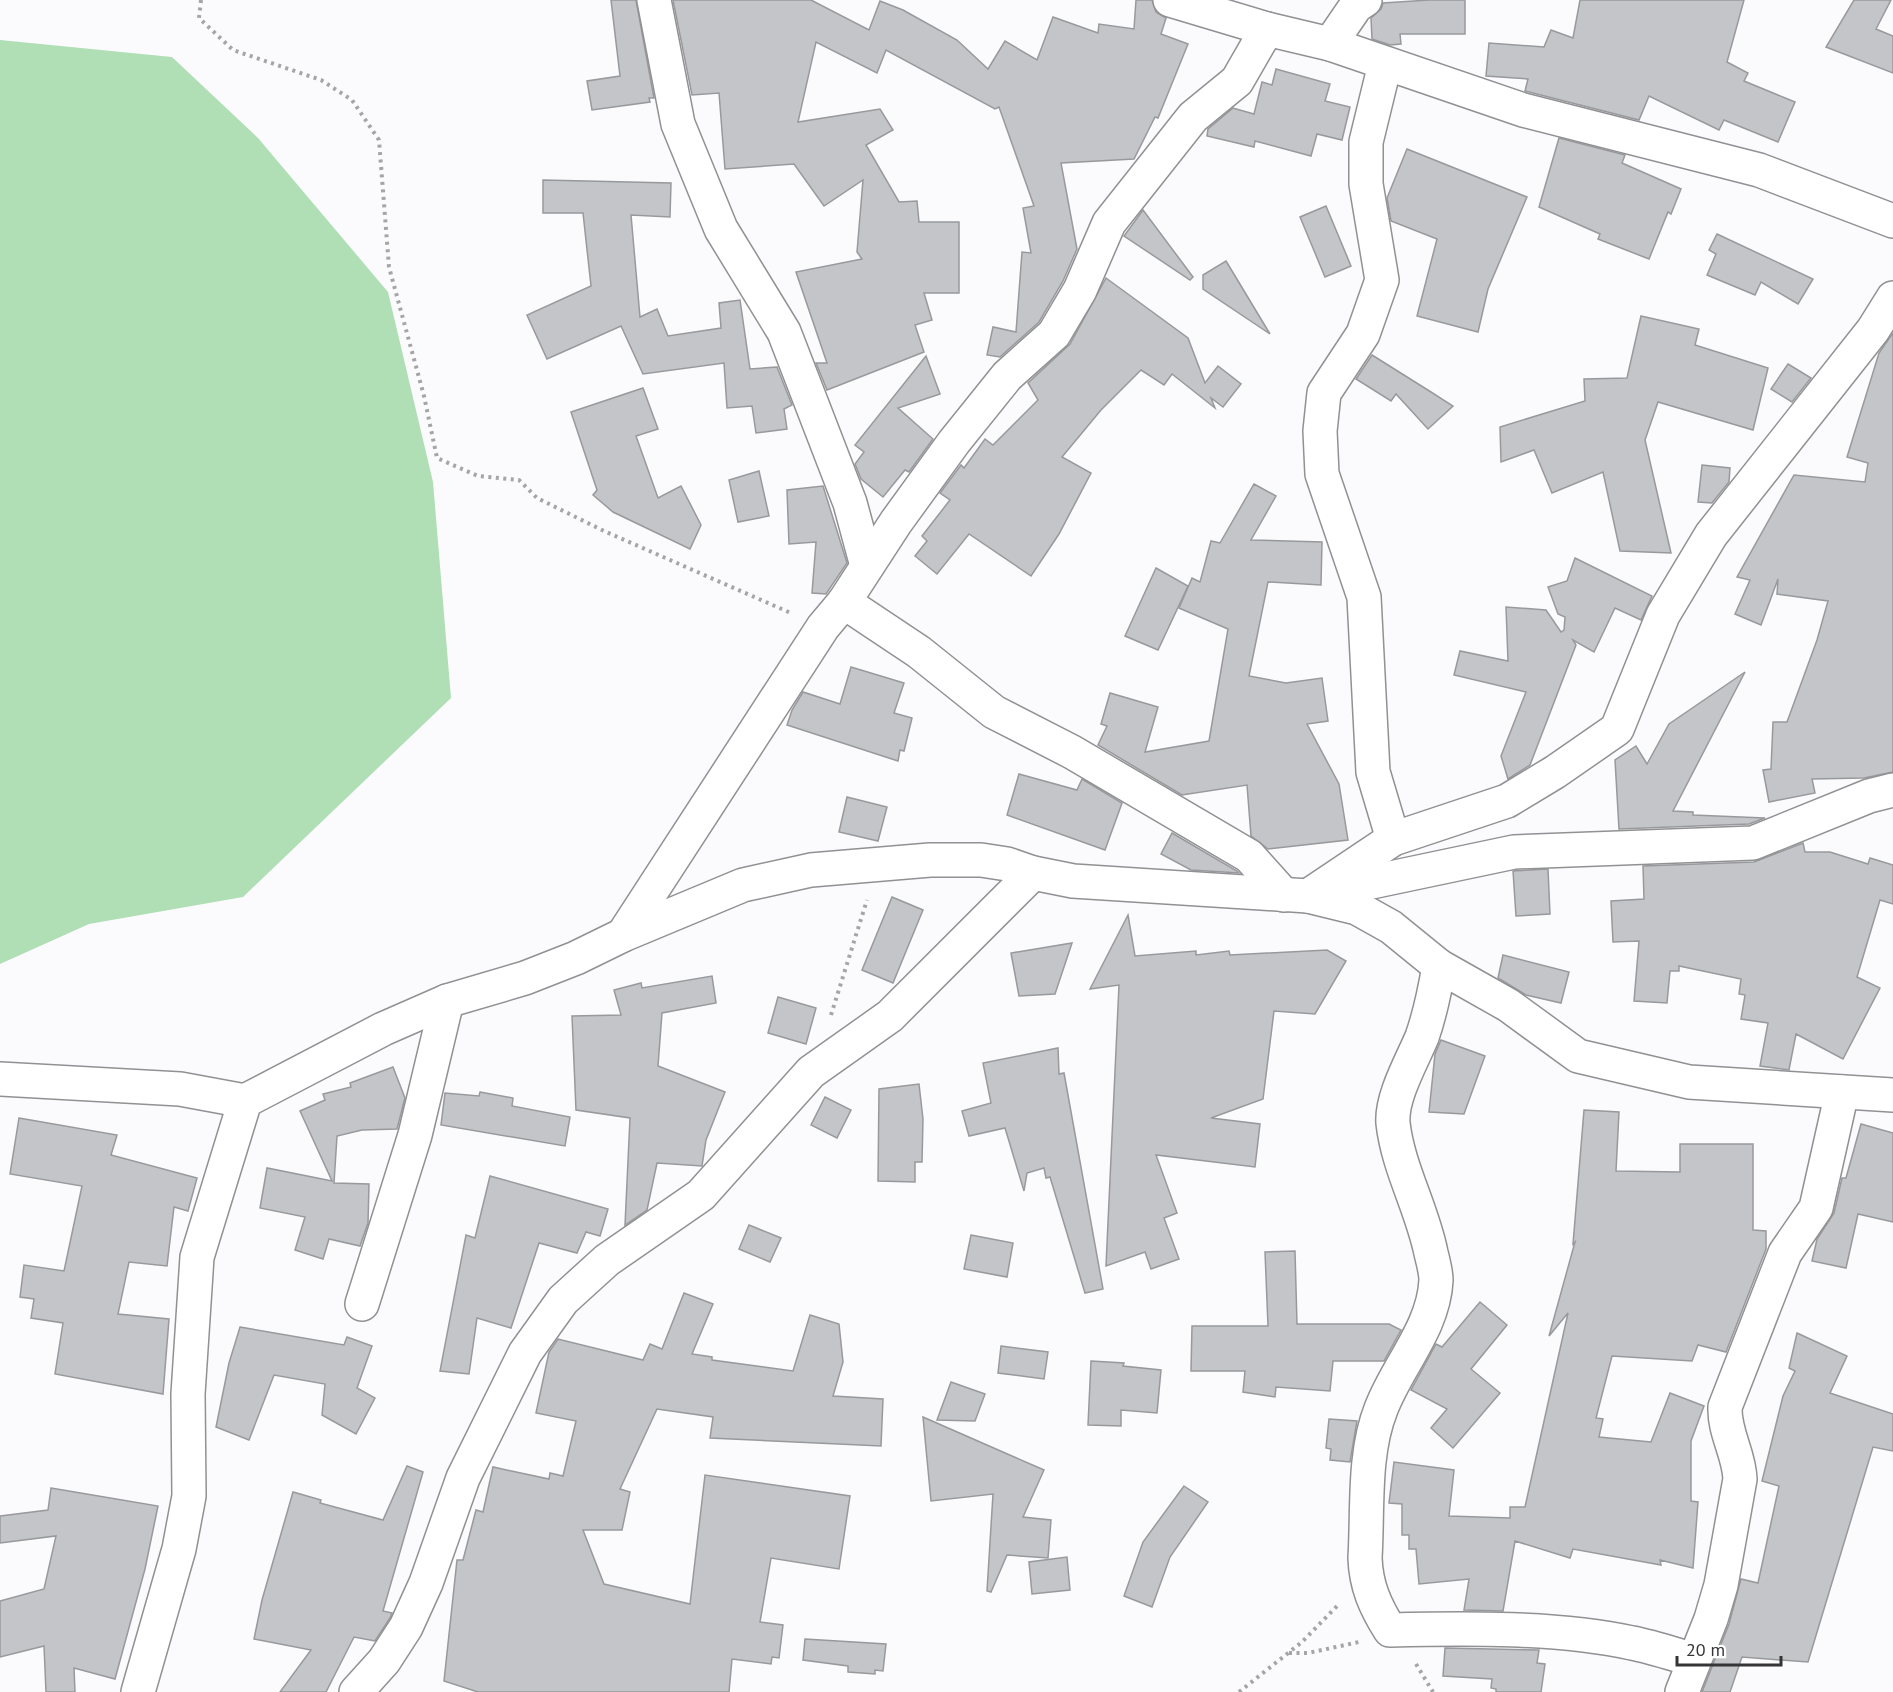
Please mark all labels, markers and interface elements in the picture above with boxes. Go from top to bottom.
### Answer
scale bar [1677,1629,1780,1667]
text: 20 m [1686,1638,1725,1661]

